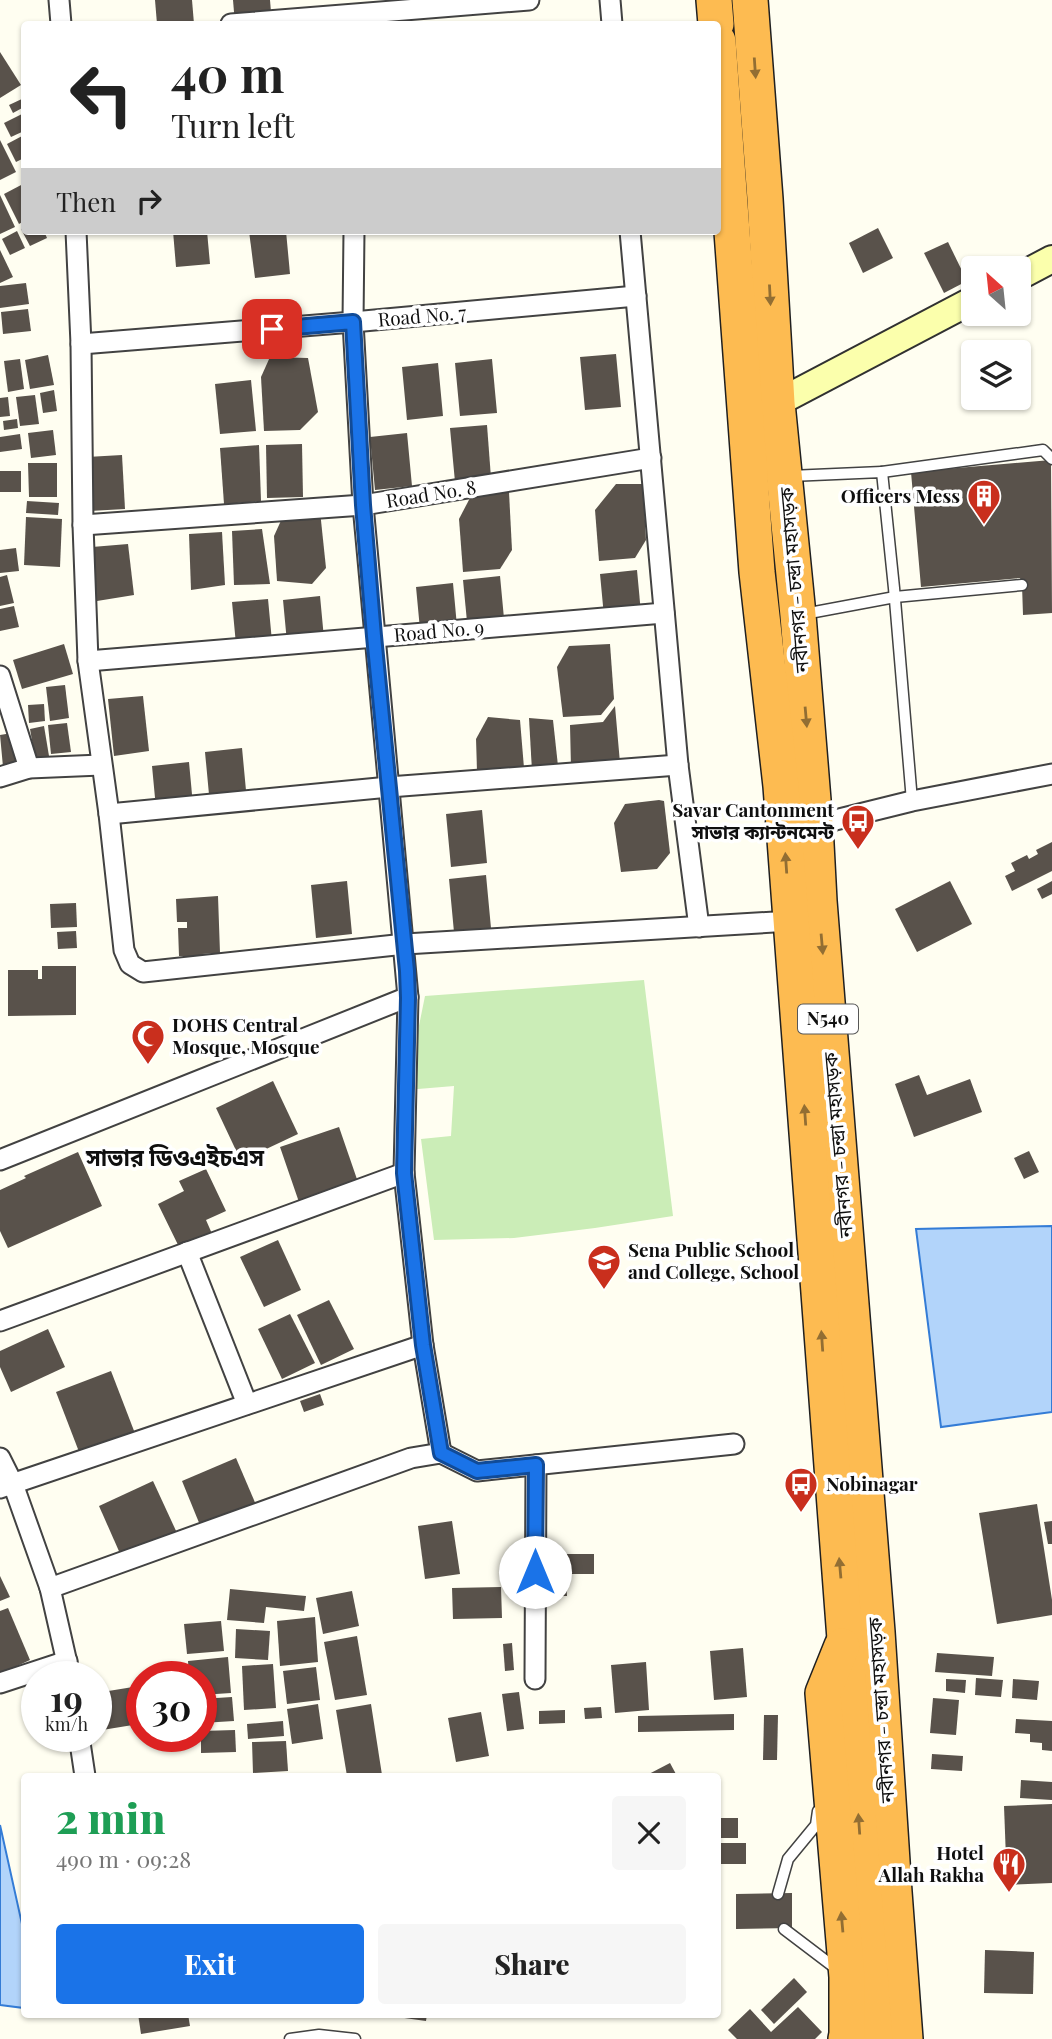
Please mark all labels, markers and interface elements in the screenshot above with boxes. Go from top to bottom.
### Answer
text: 40 m [171,40,284,105]
icon: left [56,49,147,140]
one-way arrow [750,57,761,79]
text: Turn left [171,103,295,146]
icon: right [130,182,168,220]
text: Then [56,184,116,219]
north arrow [961,256,1031,326]
map controls [961,256,1031,410]
one-way arrow [765,284,776,306]
street label: Road No. 7 [377,298,467,332]
pin [242,299,302,359]
icon: arrive [253,310,291,348]
button: layers [961,340,1031,410]
street label: Road No. 8 [384,473,478,513]
building icon: Officers Mess [965,477,1003,526]
place label: Officers Mess [841,482,960,508]
street label: নবীনগর - চন্দ্রা মহাসড়ক [772,486,814,675]
street label: Road No. 9 [393,613,485,647]
one-way arrow [801,706,812,728]
place label: Savar Cantonment সাভার ক্যান্টনমেন্ট [672,796,835,844]
bus stop icon: Savar Cantonment সাভার ক্যান্টনমেন্ট [839,802,877,851]
one-way arrow [780,852,791,874]
one-way arrow [817,933,828,955]
road number: N540 [798,1004,858,1034]
place label: DOHS Central Mosque, Mosque [172,1011,320,1059]
mosque icon: DOHS Central Mosque, Mosque [129,1017,167,1066]
street label: নবীনগর - চন্দ্রা মহাসড়ক [816,1051,858,1240]
one-way arrow [799,1103,810,1125]
district label: সাভার ডিওএইচএস [85,1141,265,1172]
place label: Sena Public School and College, School [628,1236,799,1284]
school or university icon: Sena Public School and College, School [585,1242,623,1291]
one-way arrow [816,1330,827,1352]
bus stop icon: Nobinagar [782,1465,820,1514]
place label: Nobinagar [826,1470,918,1496]
position arrow [498,1535,572,1609]
one-way arrow [834,1557,845,1579]
street label: নবীনগর - চন্দ্রা মহাসড়ক [861,1616,900,1805]
speed limit sign: 30 [126,1661,217,1752]
text: 19 [50,1674,83,1721]
text: km/h [45,1712,88,1736]
text: 2 min [56,1789,165,1845]
button: close [612,1796,686,1870]
one-way arrow [853,1813,864,1835]
place label: Hotel Allah Rakha [878,1839,984,1887]
text: 490 m · 09:28 [56,1843,191,1874]
restaurant icon: Hotel Allah Rakha [990,1845,1028,1894]
one-way arrow [836,1911,847,1933]
button: Exit [56,1924,364,2004]
button: Share [378,1924,686,2004]

